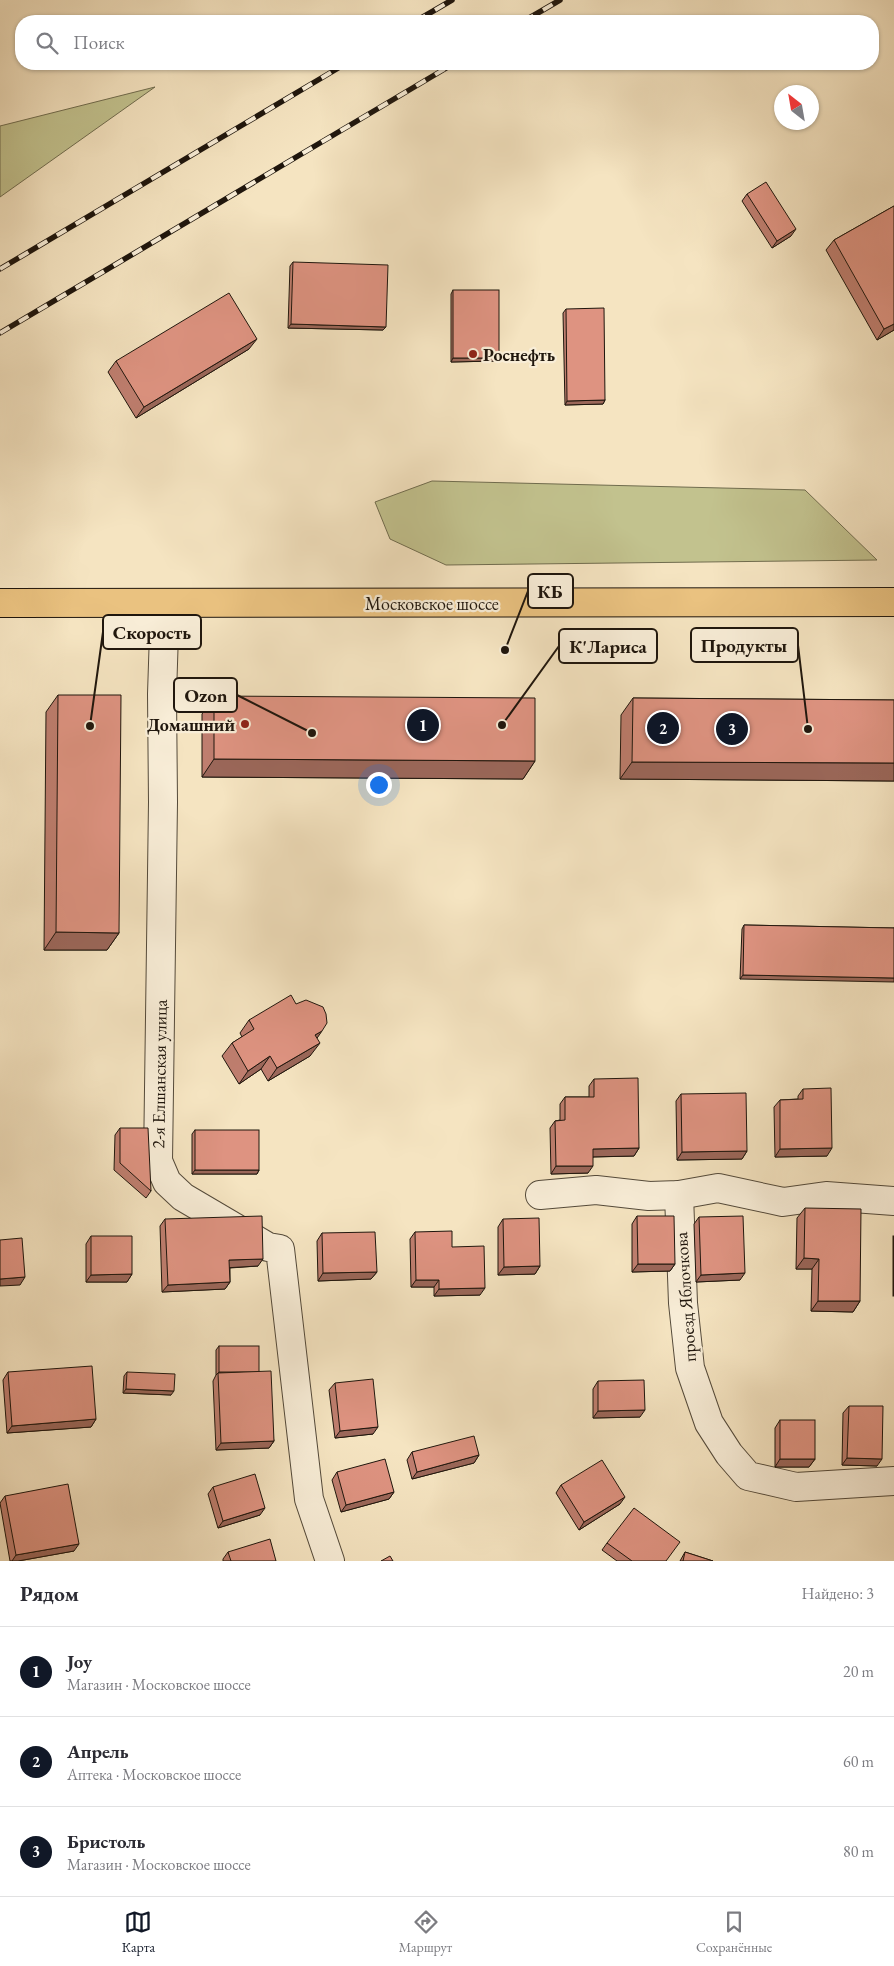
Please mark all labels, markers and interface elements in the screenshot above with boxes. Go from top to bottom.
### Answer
search box [15,15,879,70]
icon: search [33,29,61,57]
text: Поиск [73,30,125,55]
north arrow [774,85,819,130]
place label: Роснефть [483,343,555,366]
marker: Роснефть [467,348,479,360]
callout: КБ [528,574,573,608]
text: КБ [537,579,563,604]
street label: Московское шоссе [365,592,499,615]
callout: Скорость [103,615,201,649]
text: Скорость [113,620,191,645]
callout: Продукты [691,628,798,662]
callout: К'Лариса [559,629,657,663]
text: Продукты [701,633,788,658]
text: К'Лариса [569,634,648,659]
callout: Ozon [174,678,237,712]
text: Ozon [184,683,228,708]
pin: 1 [407,706,439,744]
pin: 2 [647,709,679,747]
pin: 3 [716,710,748,748]
place label: Домашний [147,713,235,736]
marker: Домашний [239,718,251,730]
your location [366,772,392,798]
street label: 2-я Елшанская улица [146,998,172,1149]
street label: проезд Яблочкова [669,1230,701,1363]
text: Рядом [20,1580,79,1607]
text: Найдено: 3 [802,1583,874,1604]
text: Joy [67,1649,92,1674]
text: 1 [32,1661,40,1682]
text: 20 m [843,1661,874,1682]
text: Магазин · Московское шоссе [67,1674,251,1695]
text: Апрель [67,1739,129,1764]
text: 2 [32,1751,40,1772]
text: 60 m [843,1751,874,1772]
text: Аптека · Московское шоссе [67,1764,241,1785]
text: Бристоль [67,1829,145,1854]
text: 3 [32,1841,40,1862]
text: 80 m [843,1841,874,1862]
text: Магазин · Московское шоссе [67,1854,251,1875]
tab: Карта [122,1908,155,1956]
tab: Маршрут [399,1908,452,1956]
tab: Сохранённые [696,1908,772,1956]

